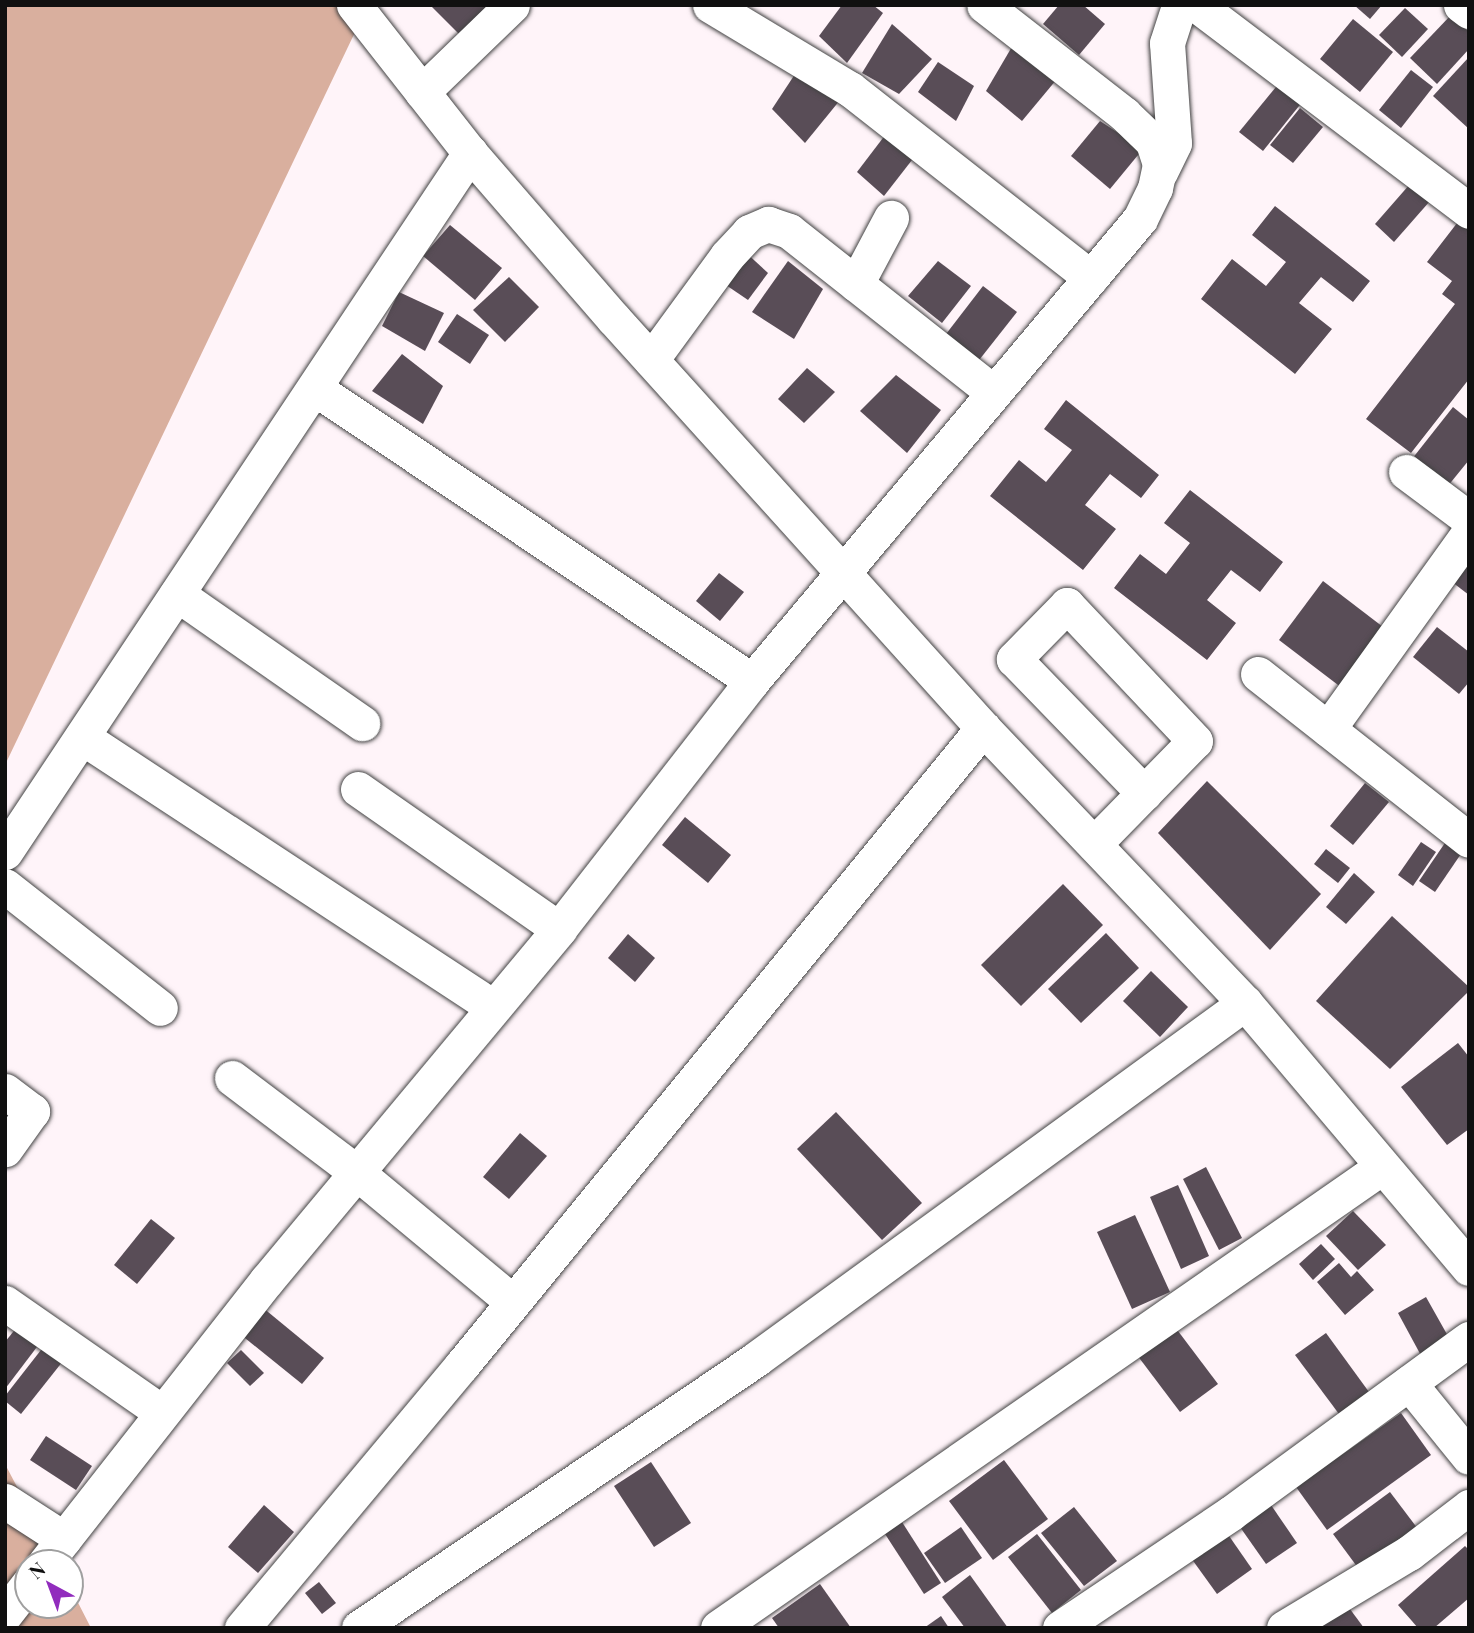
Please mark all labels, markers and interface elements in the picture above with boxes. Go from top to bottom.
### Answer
north arrow [14,1549,84,1619]
text: N [23,1555,50,1584]

